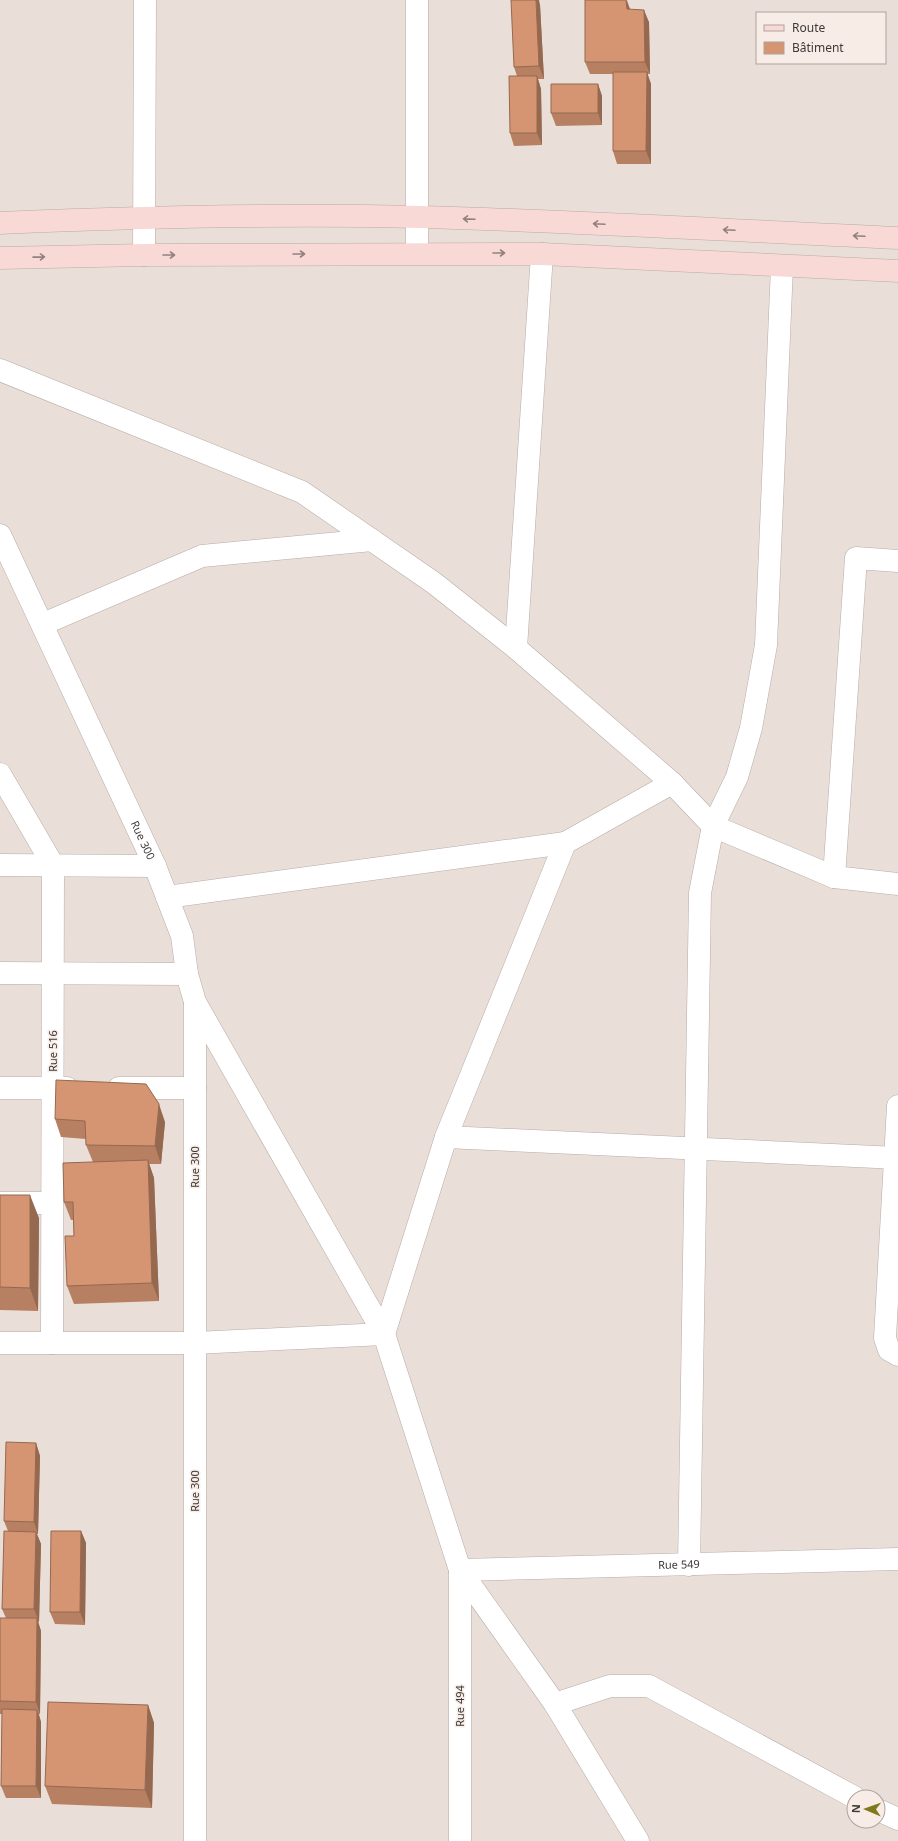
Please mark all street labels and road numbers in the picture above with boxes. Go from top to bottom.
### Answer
street label: Rue 300 [128,818,159,862]
street label: Rue 516 [45,1030,60,1072]
street label: Rue 300 [187,1146,202,1188]
street label: Rue 300 [187,1470,202,1512]
street label: Rue 549 [658,1556,700,1572]
street label: Rue 494 [452,1685,467,1727]

